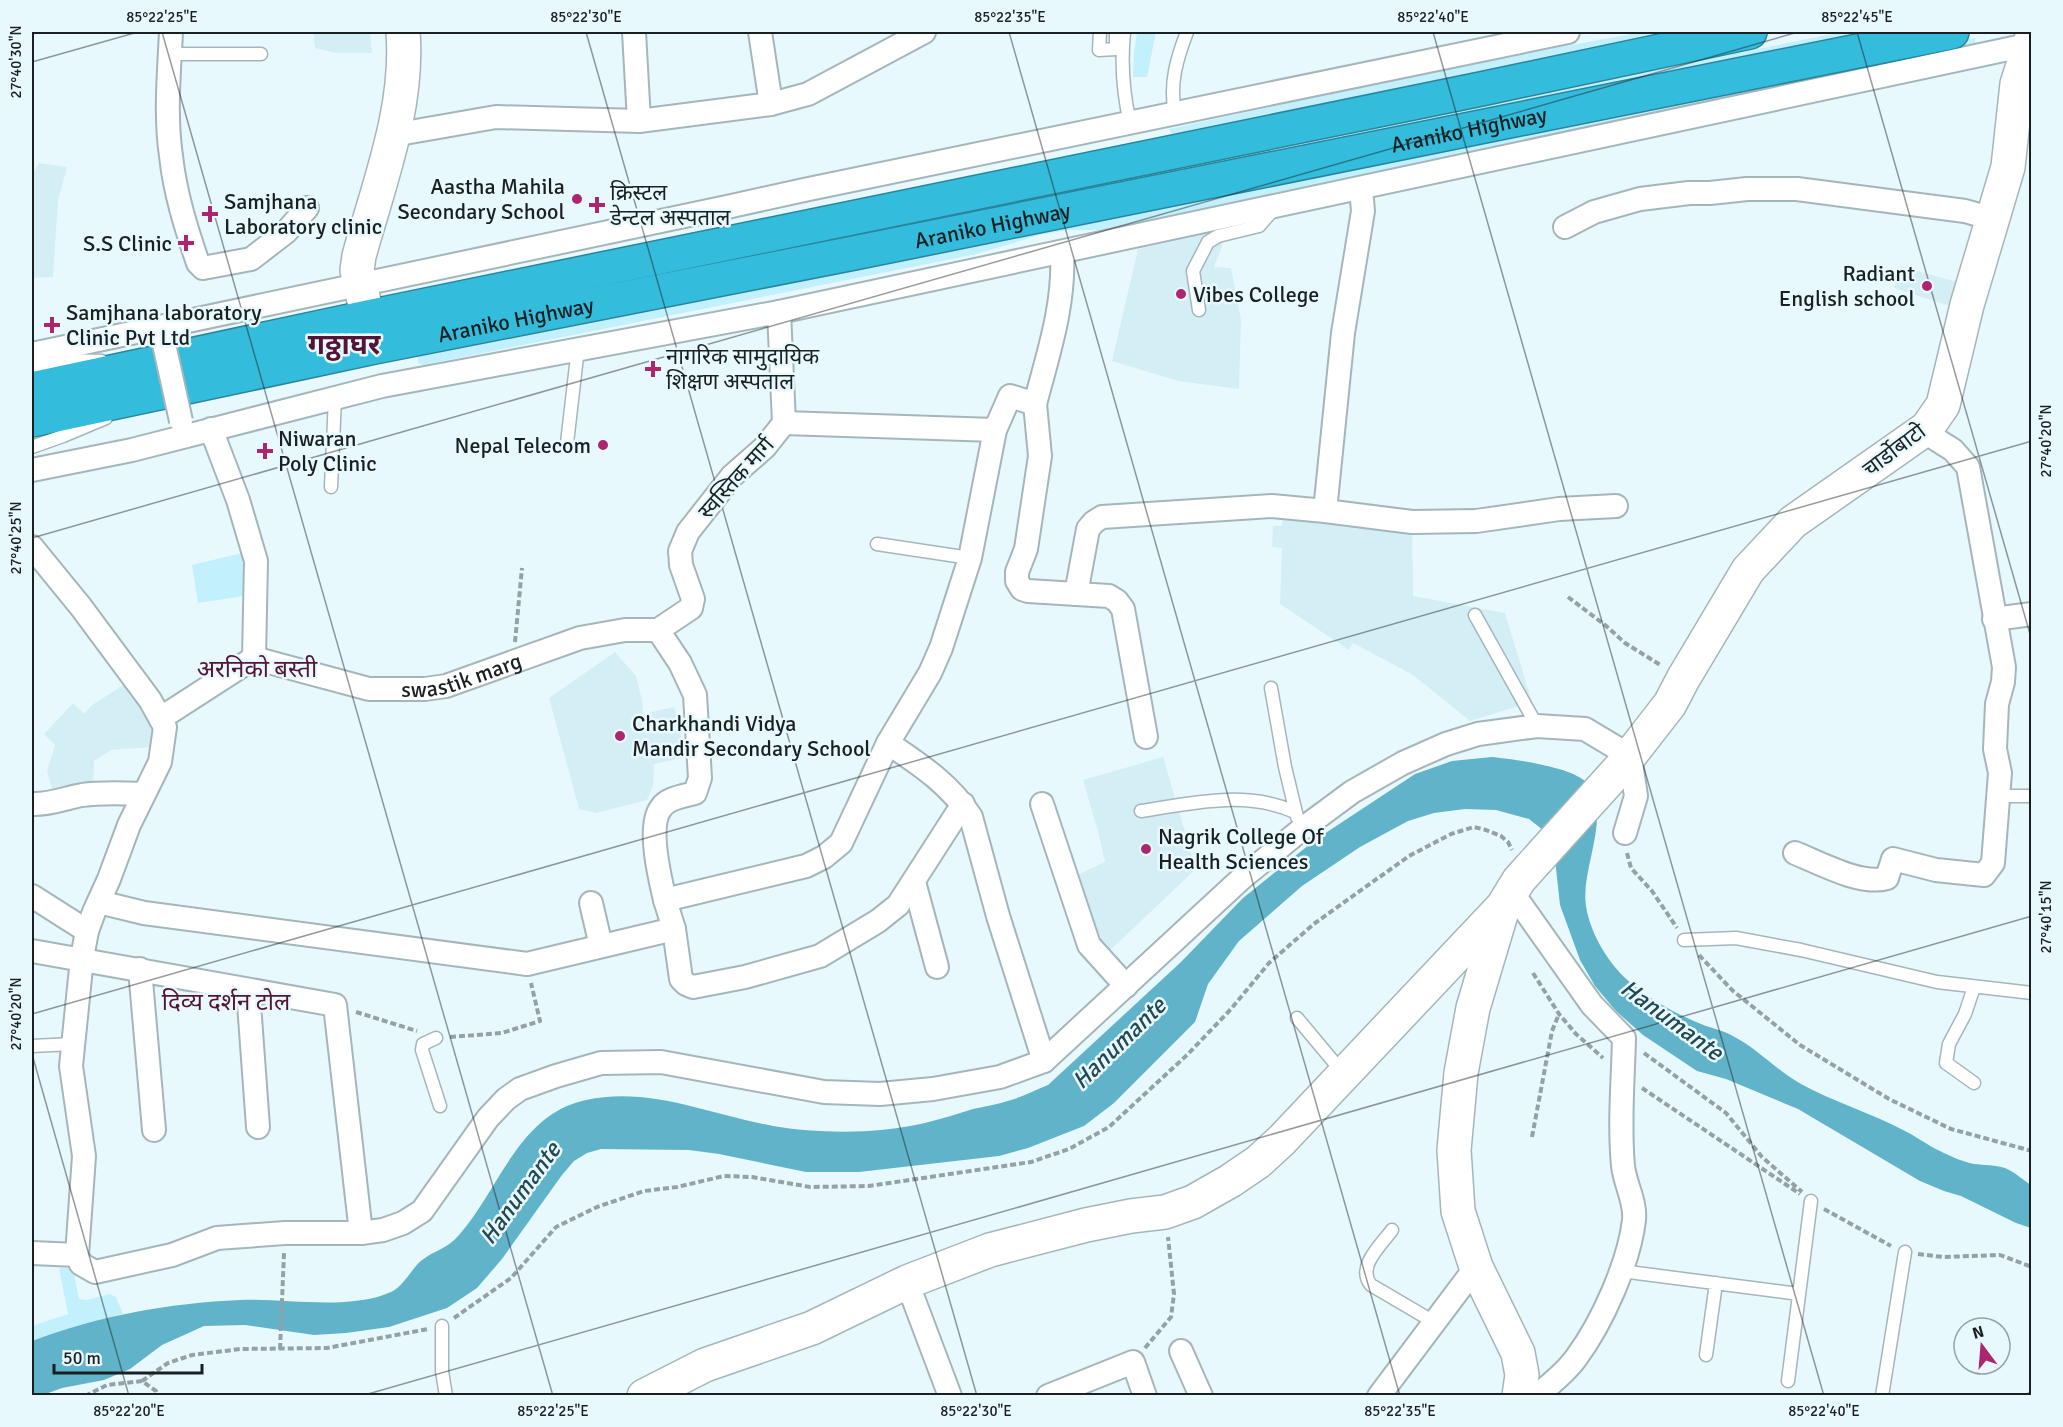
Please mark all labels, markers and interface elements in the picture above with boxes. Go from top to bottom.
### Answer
text: 85°22'25"E [126,8,198,26]
text: 85°22'30"E [550,8,622,26]
text: 85°22'35"E [974,8,1046,26]
text: 85°22'40"E [1397,8,1469,26]
text: 85°22'45"E [1821,8,1893,26]
text: 27°40'30"N [7,25,25,99]
street label: Araniko Highway [1389,100,1550,158]
place label: Aastha Mahila Secondary School [398,173,565,225]
place label: क्रिस्टल डेन्टल अस्पताल [609,179,732,231]
place label: Samjhana Laboratory clinic [224,188,382,240]
marker: Aastha Mahila Secondary School [570,192,584,206]
marker: क्रिस्टल डेन्टल अस्पताल [588,196,606,214]
street label: Araniko Highway [912,196,1073,254]
marker: Samjhana Laboratory clinic [201,205,219,223]
place label: S.S Clinic [83,230,172,257]
marker: S.S Clinic [177,234,195,252]
place label: Radiant English school [1779,260,1915,312]
marker: Radiant English school [1920,279,1934,293]
place label: Vibes College [1193,281,1319,308]
marker: Vibes College [1174,287,1188,301]
street label: Araniko Highway [435,291,597,348]
place label: Samjhana laboratory Clinic Pvt Ltd [66,299,262,351]
marker: Samjhana laboratory Clinic Pvt Ltd [43,316,61,334]
district label: गठ्ठाघर [308,328,381,362]
place label: नागरिक सामुदायिक शिक्षण अस्पताल [666,343,820,395]
marker: नागरिक सामुदायिक शिक्षण अस्पताल [644,360,662,378]
text: 27°40'20"N [2037,404,2055,478]
street label: चार्डोबाटो [1857,417,1931,483]
place label: Niwaran Poly Clinic [278,425,377,477]
street label: स्वस्तिक मार्ग [692,431,780,524]
place label: Nepal Telecom [454,432,591,459]
marker: Nepal Telecom [596,438,610,452]
marker: Niwaran Poly Clinic [256,442,274,460]
text: 27°40'25"N [7,501,25,575]
street label: swastik marg [401,647,525,703]
district label: अरनिको बस्ती [197,654,318,684]
place label: Charkhandi Vidya Mandir Secondary School [632,710,871,762]
marker: Charkhandi Vidya Mandir Secondary School [613,729,627,743]
place label: Nagrik College Of Health Sciences [1158,823,1325,875]
marker: Nagrik College Of Health Sciences [1139,842,1153,856]
text: 27°40'15"N [2037,880,2055,954]
water label: Hanumante [1615,973,1730,1068]
text: 27°40'20"N [7,977,25,1051]
district label: दिव्य दर्शन टोल [162,987,291,1017]
water label: Hanumante [1066,990,1173,1095]
water label: Hanumante [473,1135,568,1250]
north arrow [1952,1316,2012,1376]
text: N [1970,1321,1986,1344]
scale bar [54,1337,202,1375]
text: 50 m [63,1347,101,1369]
text: 85°22'20"E [93,1402,165,1420]
text: 85°22'25"E [517,1402,589,1420]
text: 85°22'30"E [940,1402,1012,1420]
text: 85°22'35"E [1364,1402,1436,1420]
text: 85°22'40"E [1788,1402,1860,1420]

